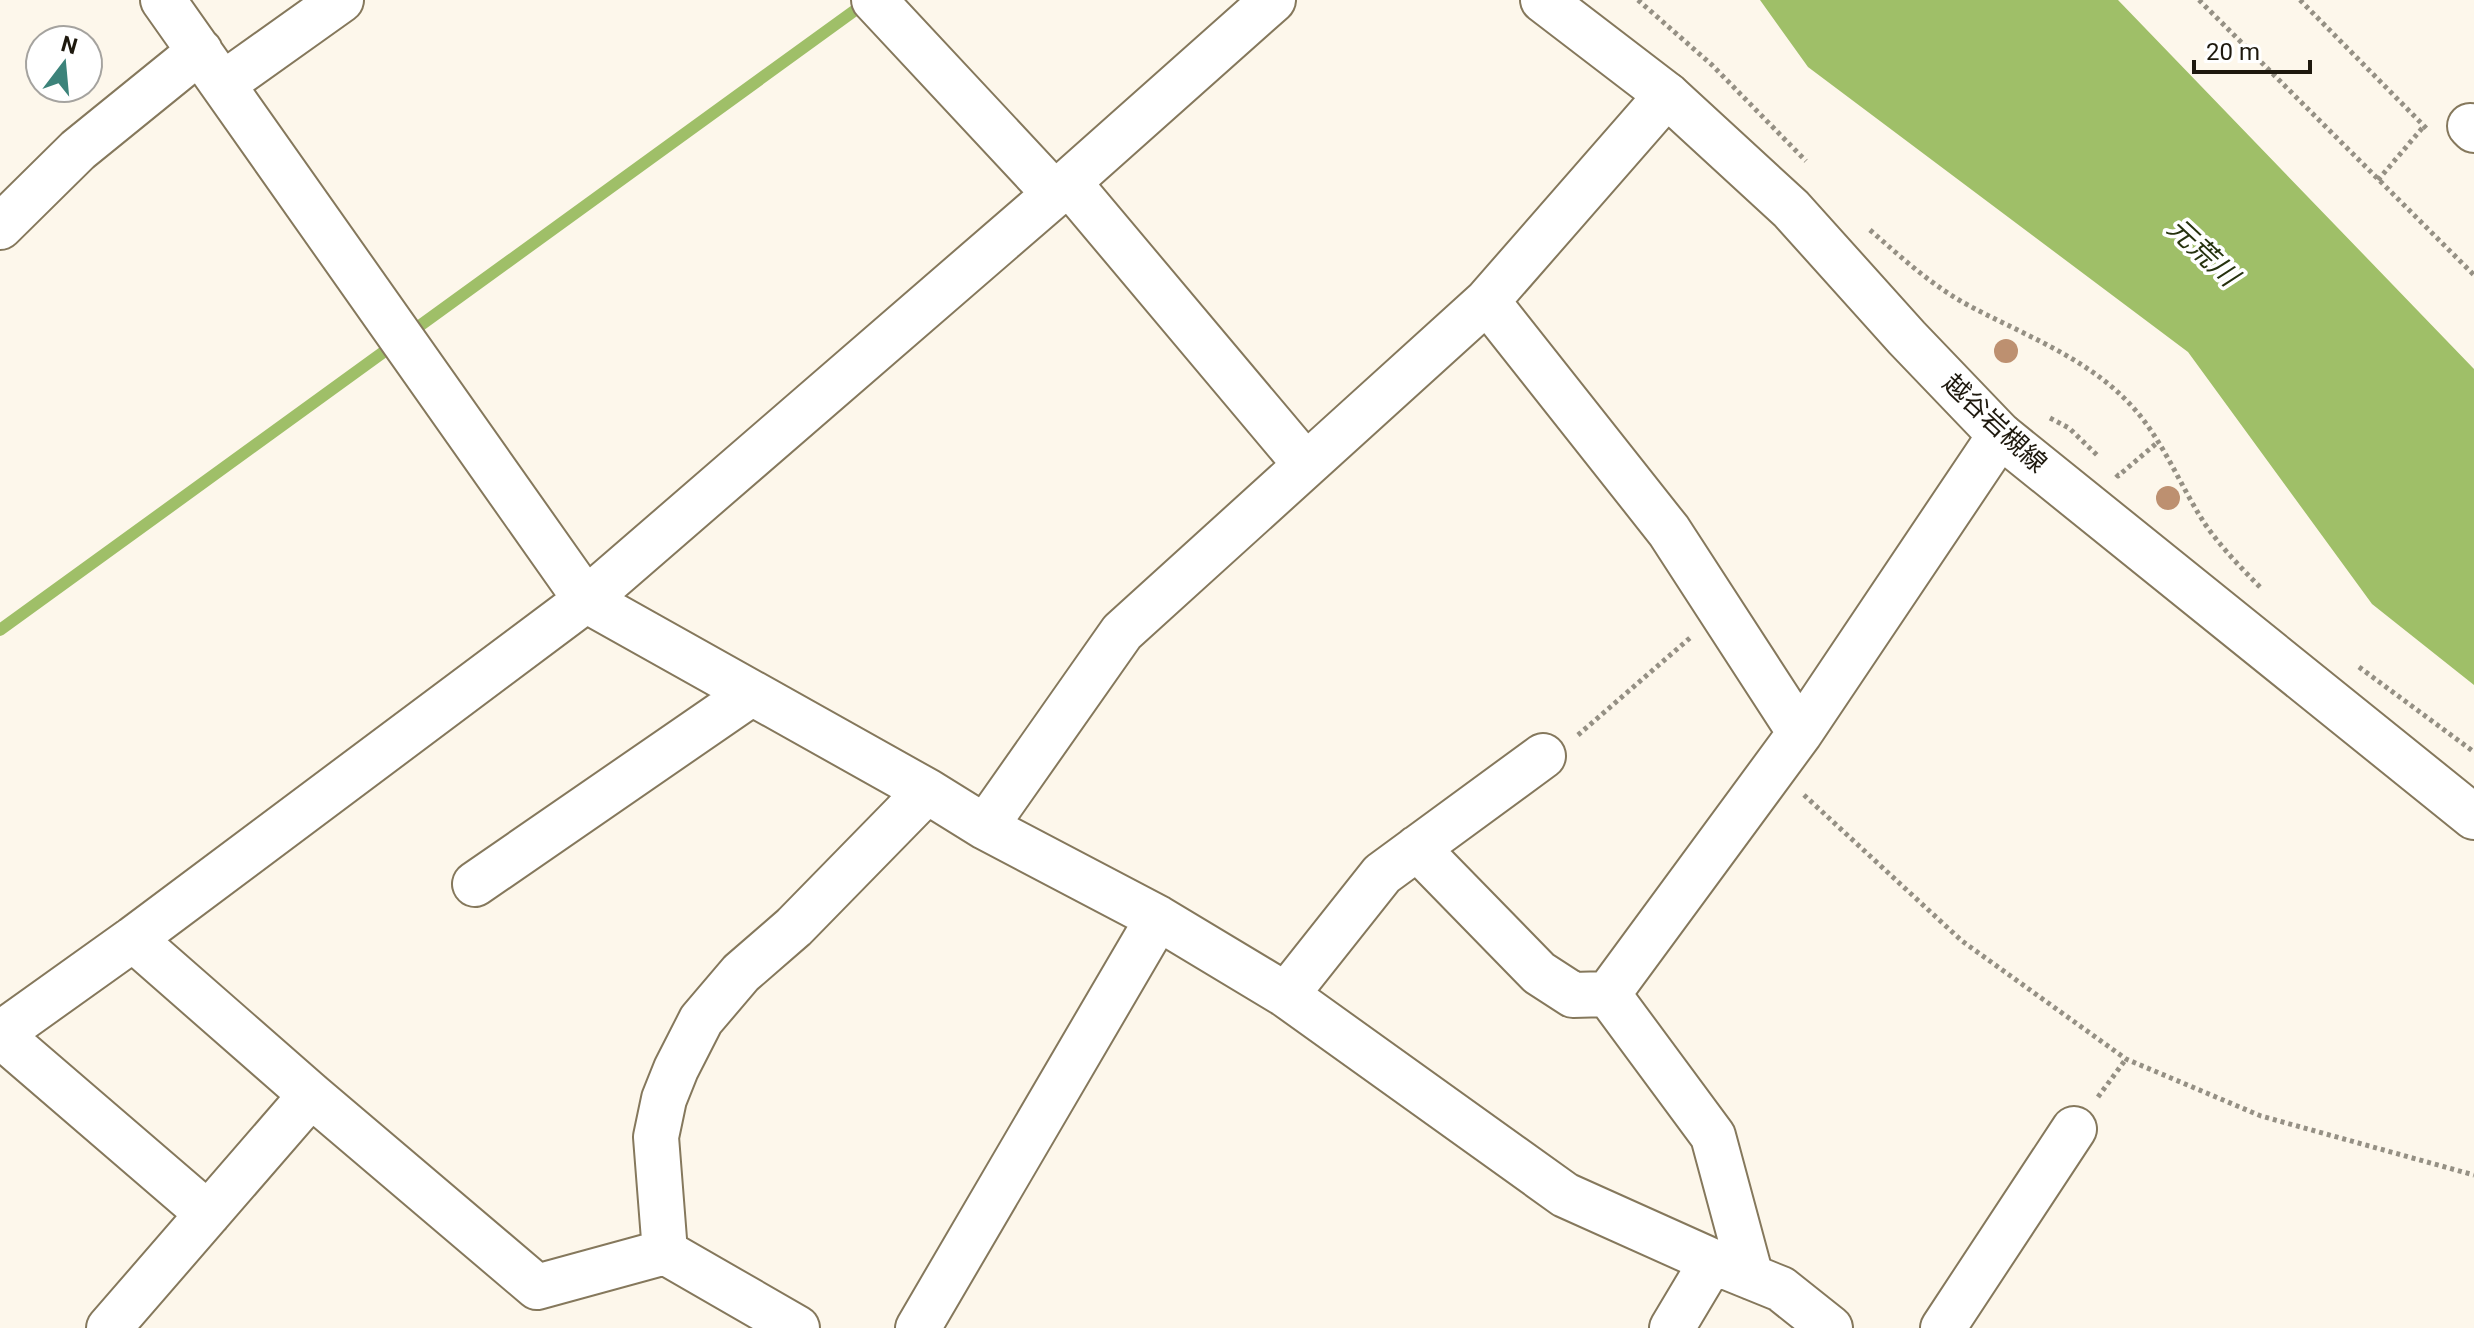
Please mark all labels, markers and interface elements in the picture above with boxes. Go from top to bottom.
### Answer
north arrow [24,24,104,104]
scale bar [2194,24,2310,74]
text: N [58,31,80,59]
text: 20 m [2206,38,2260,66]
water label: 元荒川 [2161,211,2247,295]
street label: 越谷岩槻線 [1937,368,2053,478]

